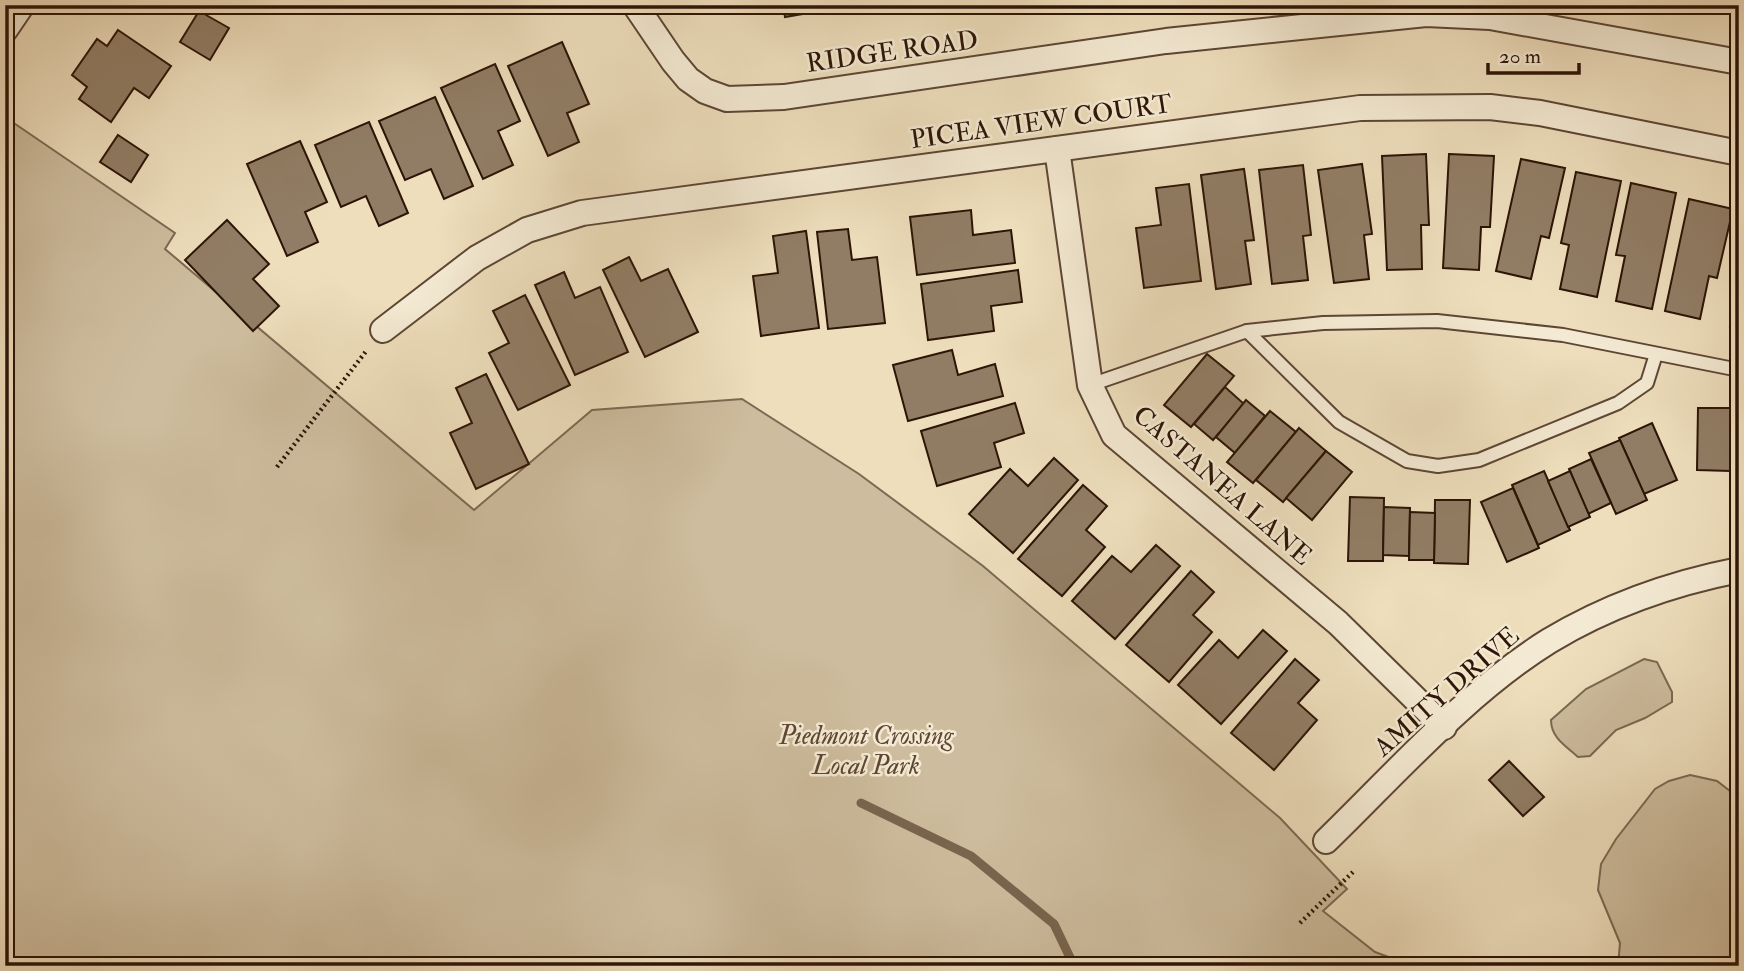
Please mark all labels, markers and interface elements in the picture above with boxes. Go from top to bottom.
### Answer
street label: RIDGE ROAD [804,24,980,80]
scale bar [1488,32,1580,76]
text: 20 m [1499,43,1541,70]
street label: PICEA VIEW COURT [908,88,1174,156]
street label: CASTANEA LANE [1126,399,1318,572]
street label: AMITY DRIVE [1367,620,1526,764]
park label: Piedmont Crossing Local Park [778,720,955,782]

